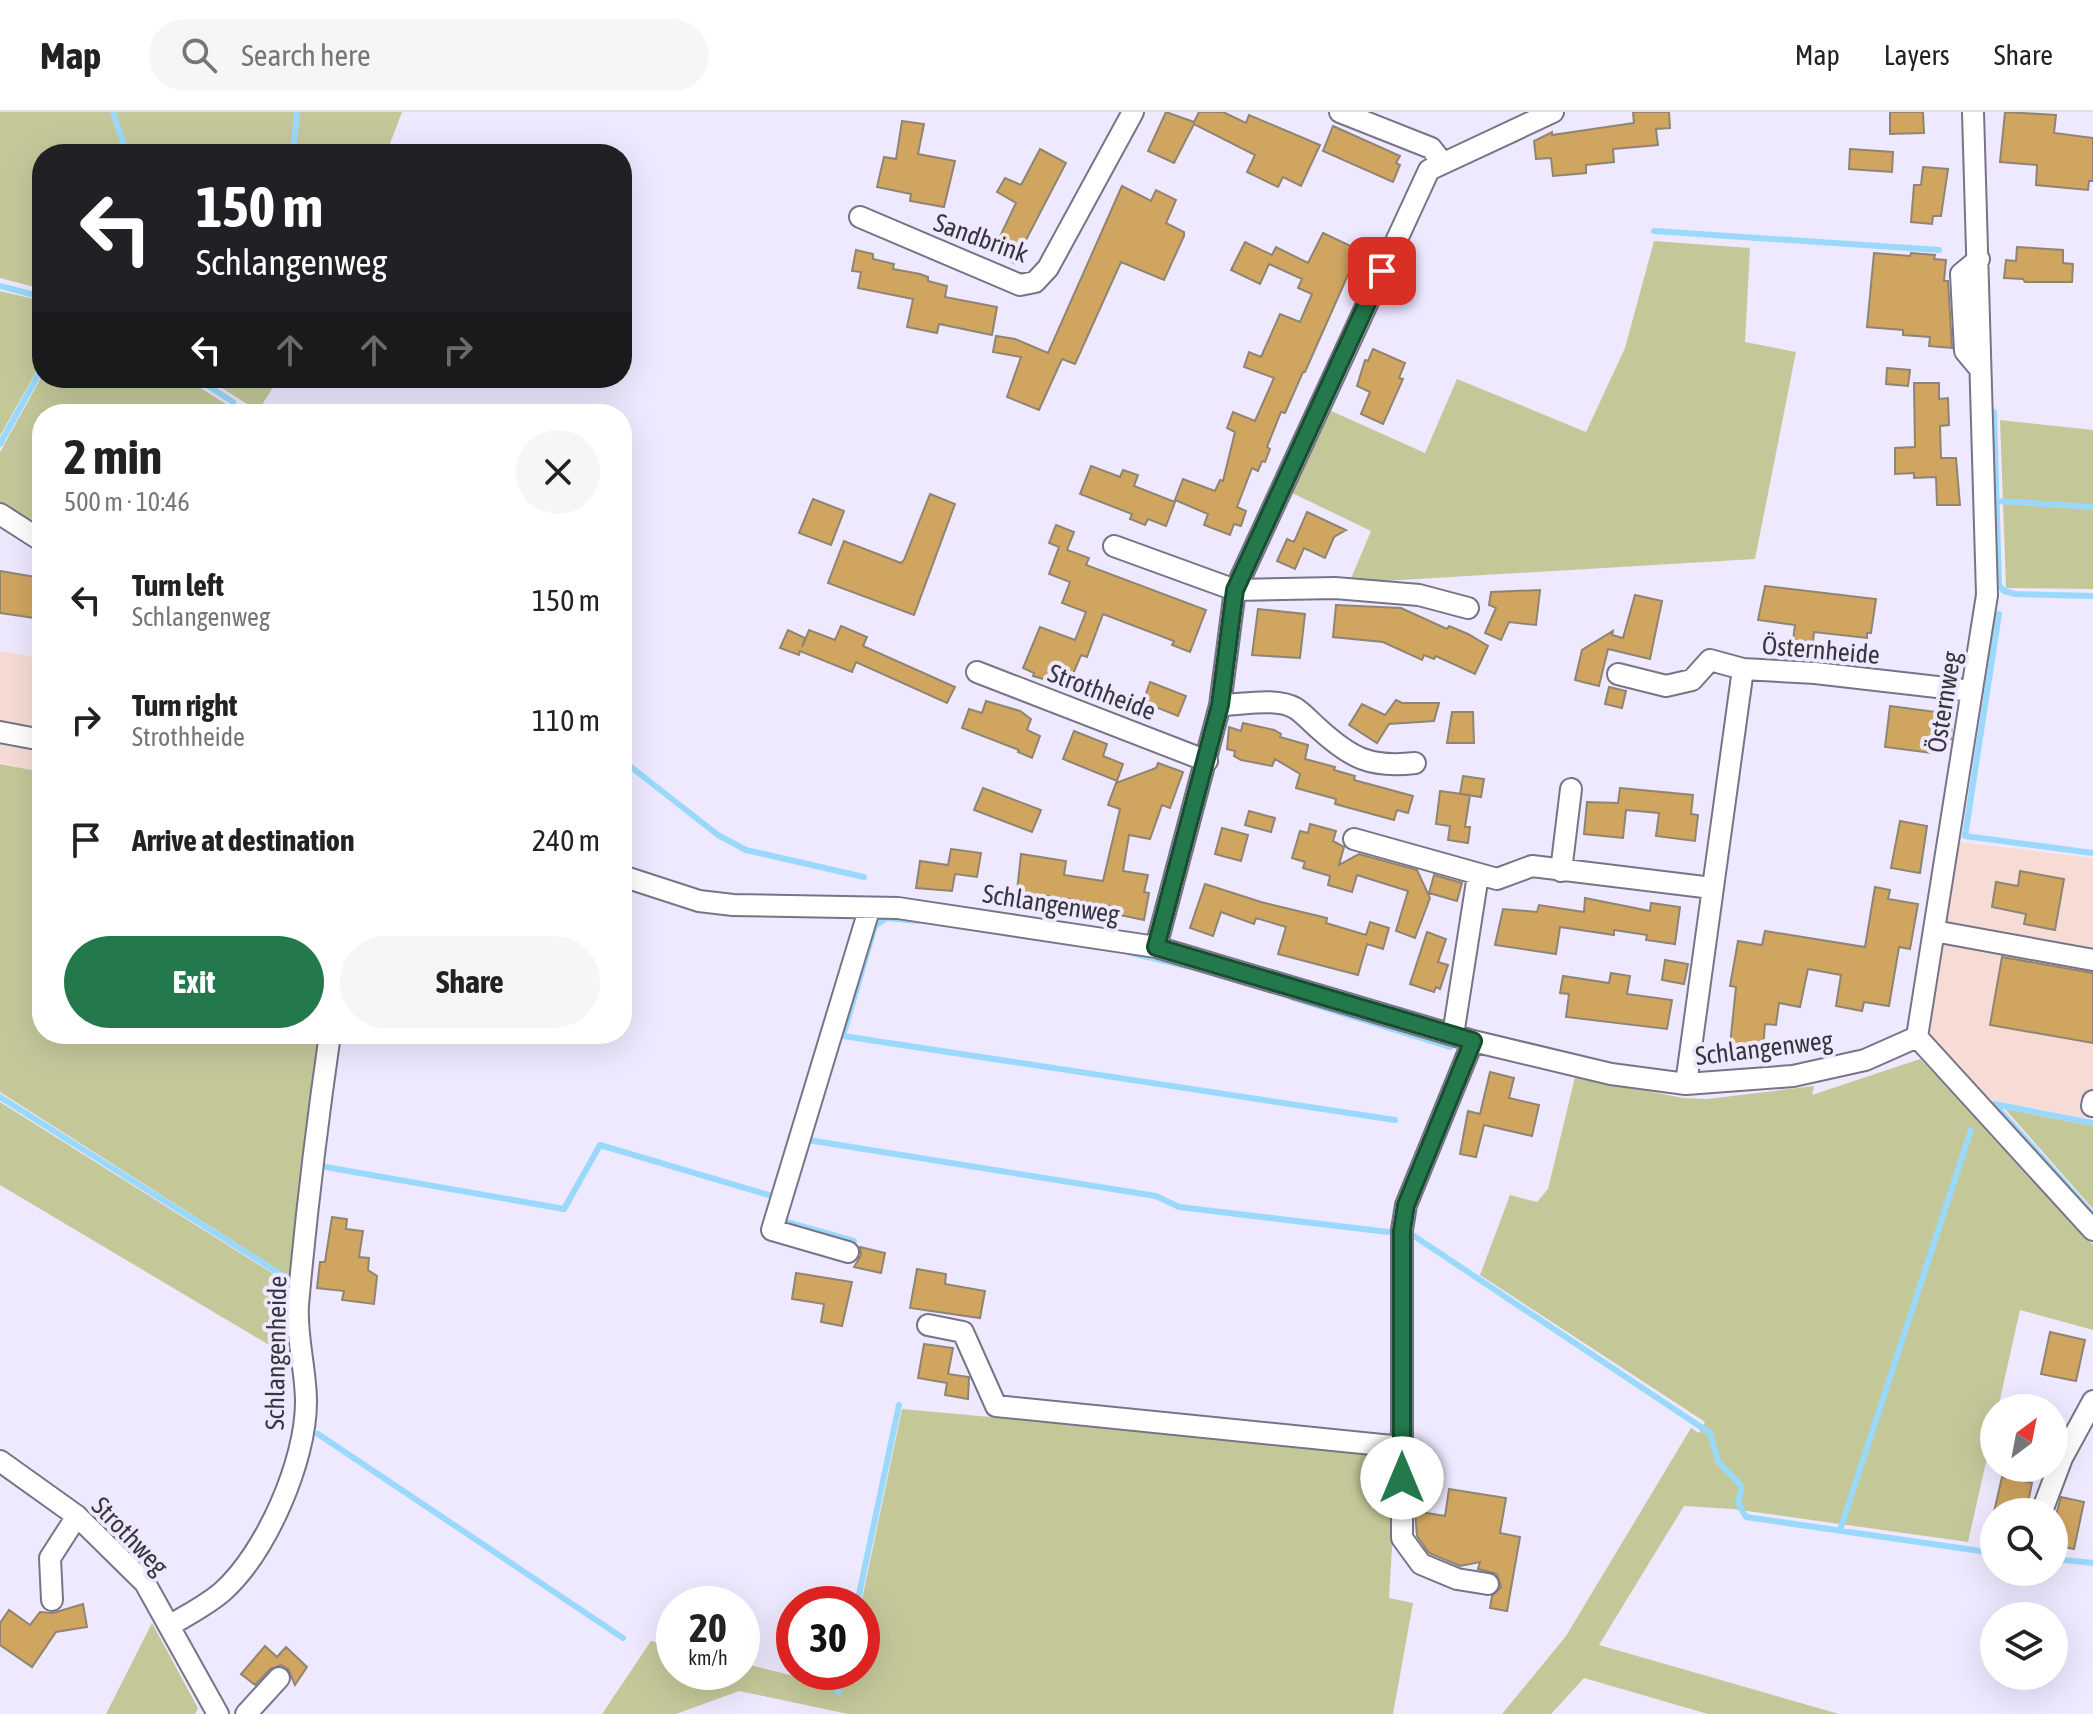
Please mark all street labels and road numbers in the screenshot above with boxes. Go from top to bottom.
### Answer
street label: Sandbrink [930,207,1032,269]
street label: Östernheide [1761,630,1881,670]
street label: Östernweg [1921,649,1967,755]
street label: Strothheide [1044,658,1160,726]
street label: Schlangenweg [980,878,1122,930]
street label: Schlangenweg [1694,1025,1835,1071]
street label: Schlangenheide [260,1276,292,1430]
street label: Strothweg [86,1491,175,1582]

